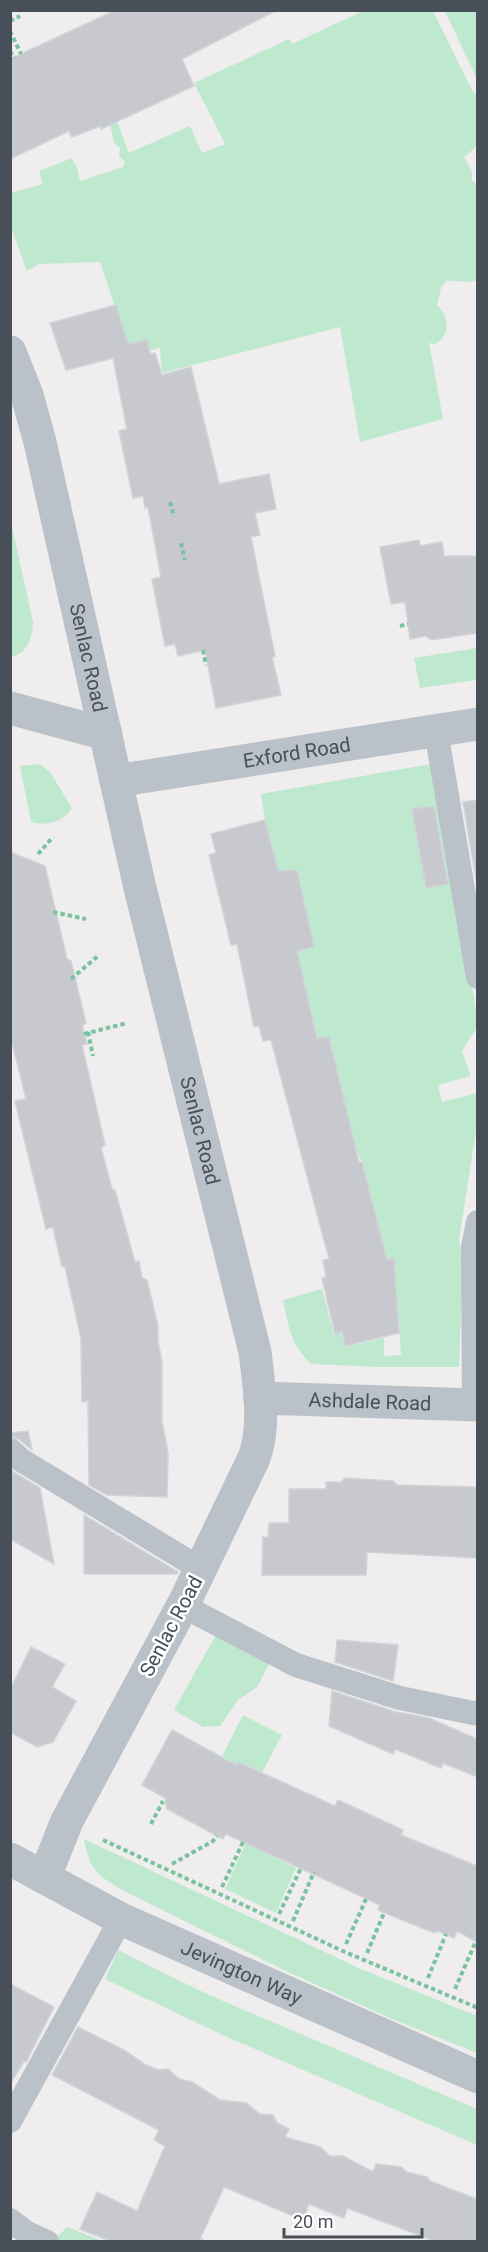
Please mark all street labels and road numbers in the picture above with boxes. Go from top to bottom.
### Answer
street label: Senlac Road [65,601,112,714]
street label: Exford Road [241,732,352,773]
street label: Senlac Road [175,1074,225,1187]
street label: Ashdale Road [308,1388,432,1415]
street label: Senlac Road [134,1572,208,1680]
street label: Jevington Way [177,1935,306,2010]

